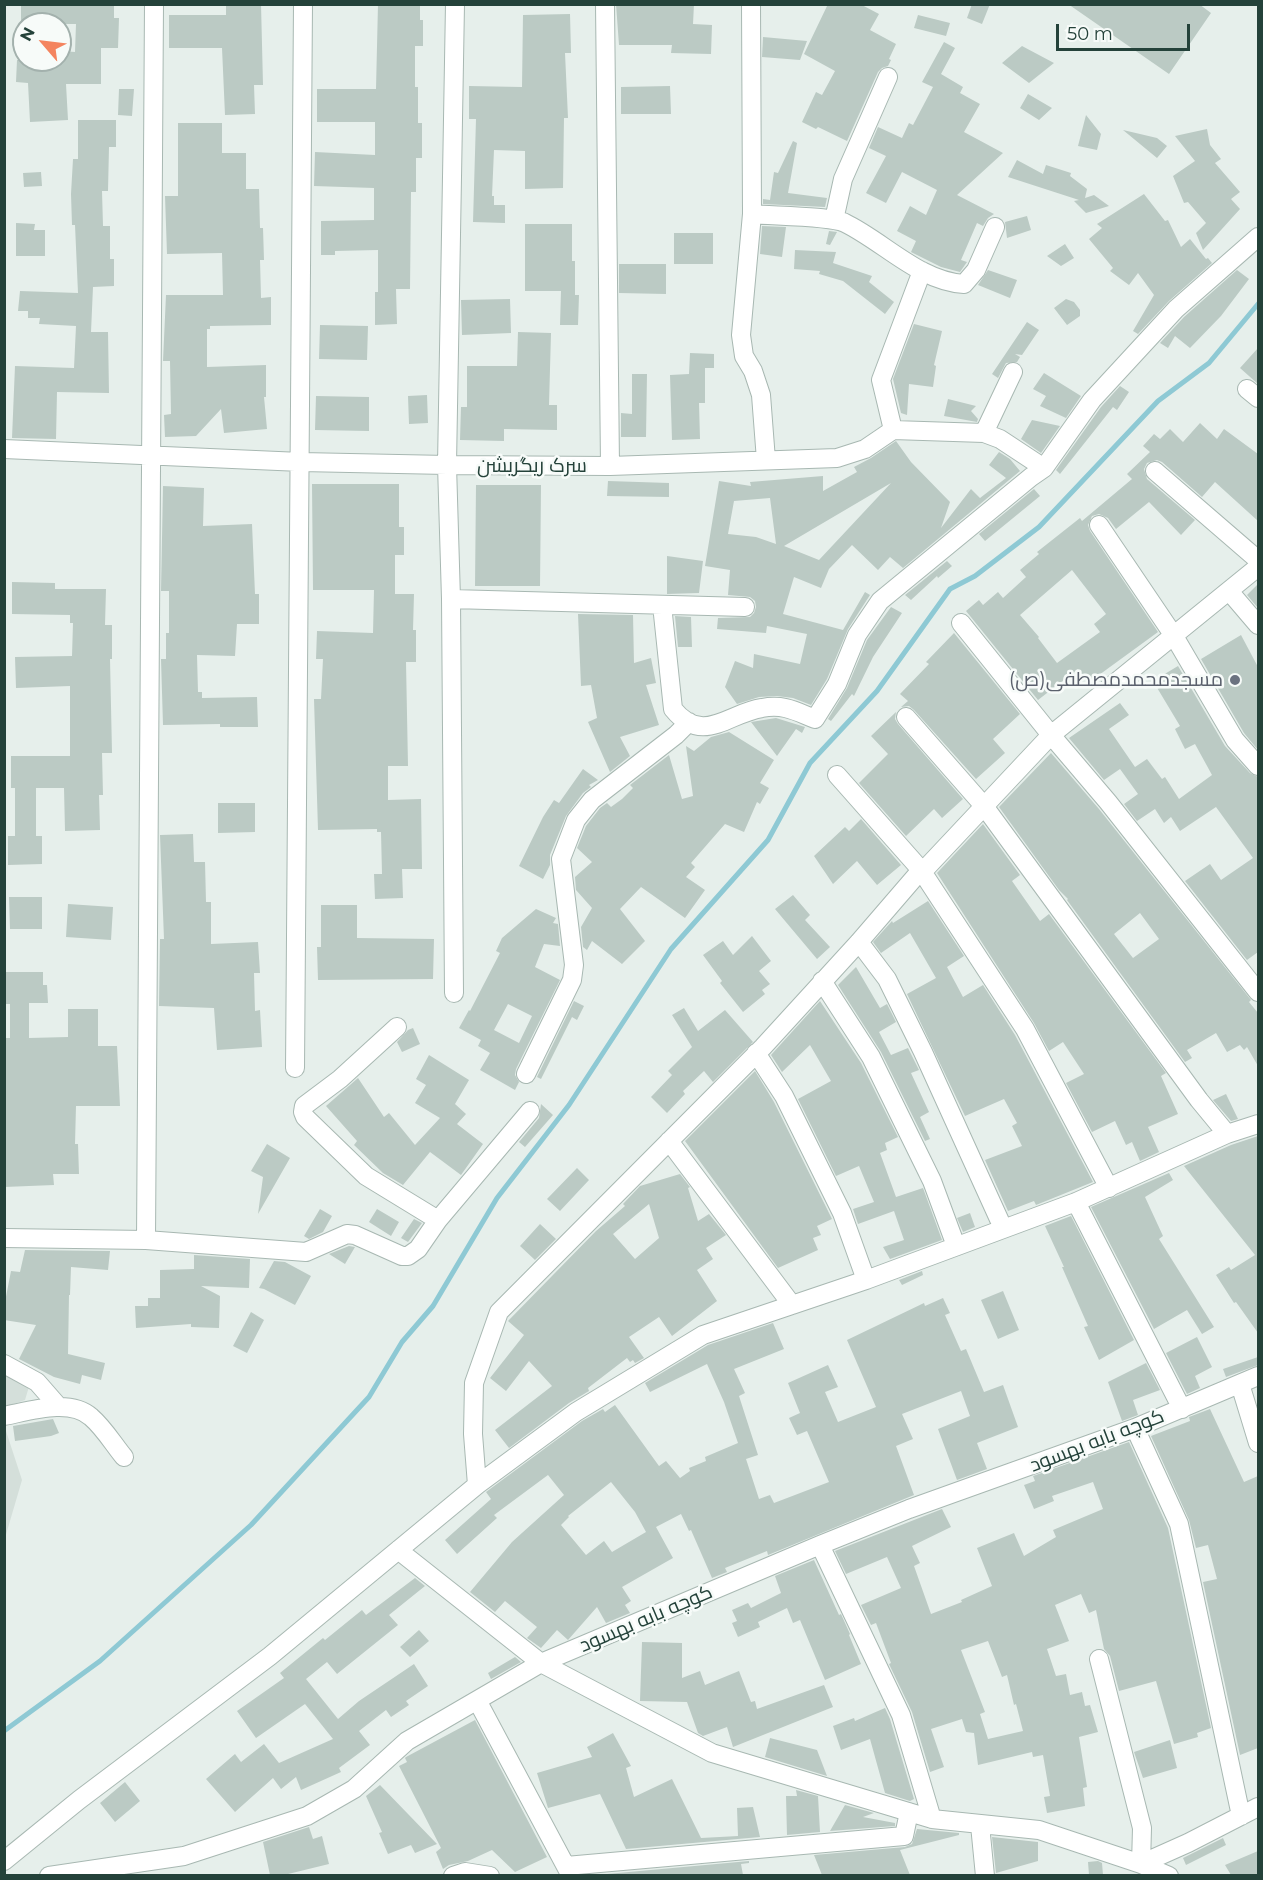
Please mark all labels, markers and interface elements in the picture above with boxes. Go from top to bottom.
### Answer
north arrow [12,12,72,72]
scale bar [1059,12,1192,50]
text: 50 m [1067,23,1113,45]
text: N [16,24,39,44]
street label: سرک ریگریشن [477,454,587,478]
place label: مسجدمحمدمصطفی(ص) [1009,668,1223,692]
marker: مسجدمحمدمصطفی(ص) [1228,673,1242,687]
street label: کوچه بابه بهسود [1026,1404,1168,1478]
street label: کوچه بابه بهسود [576,1580,716,1658]

